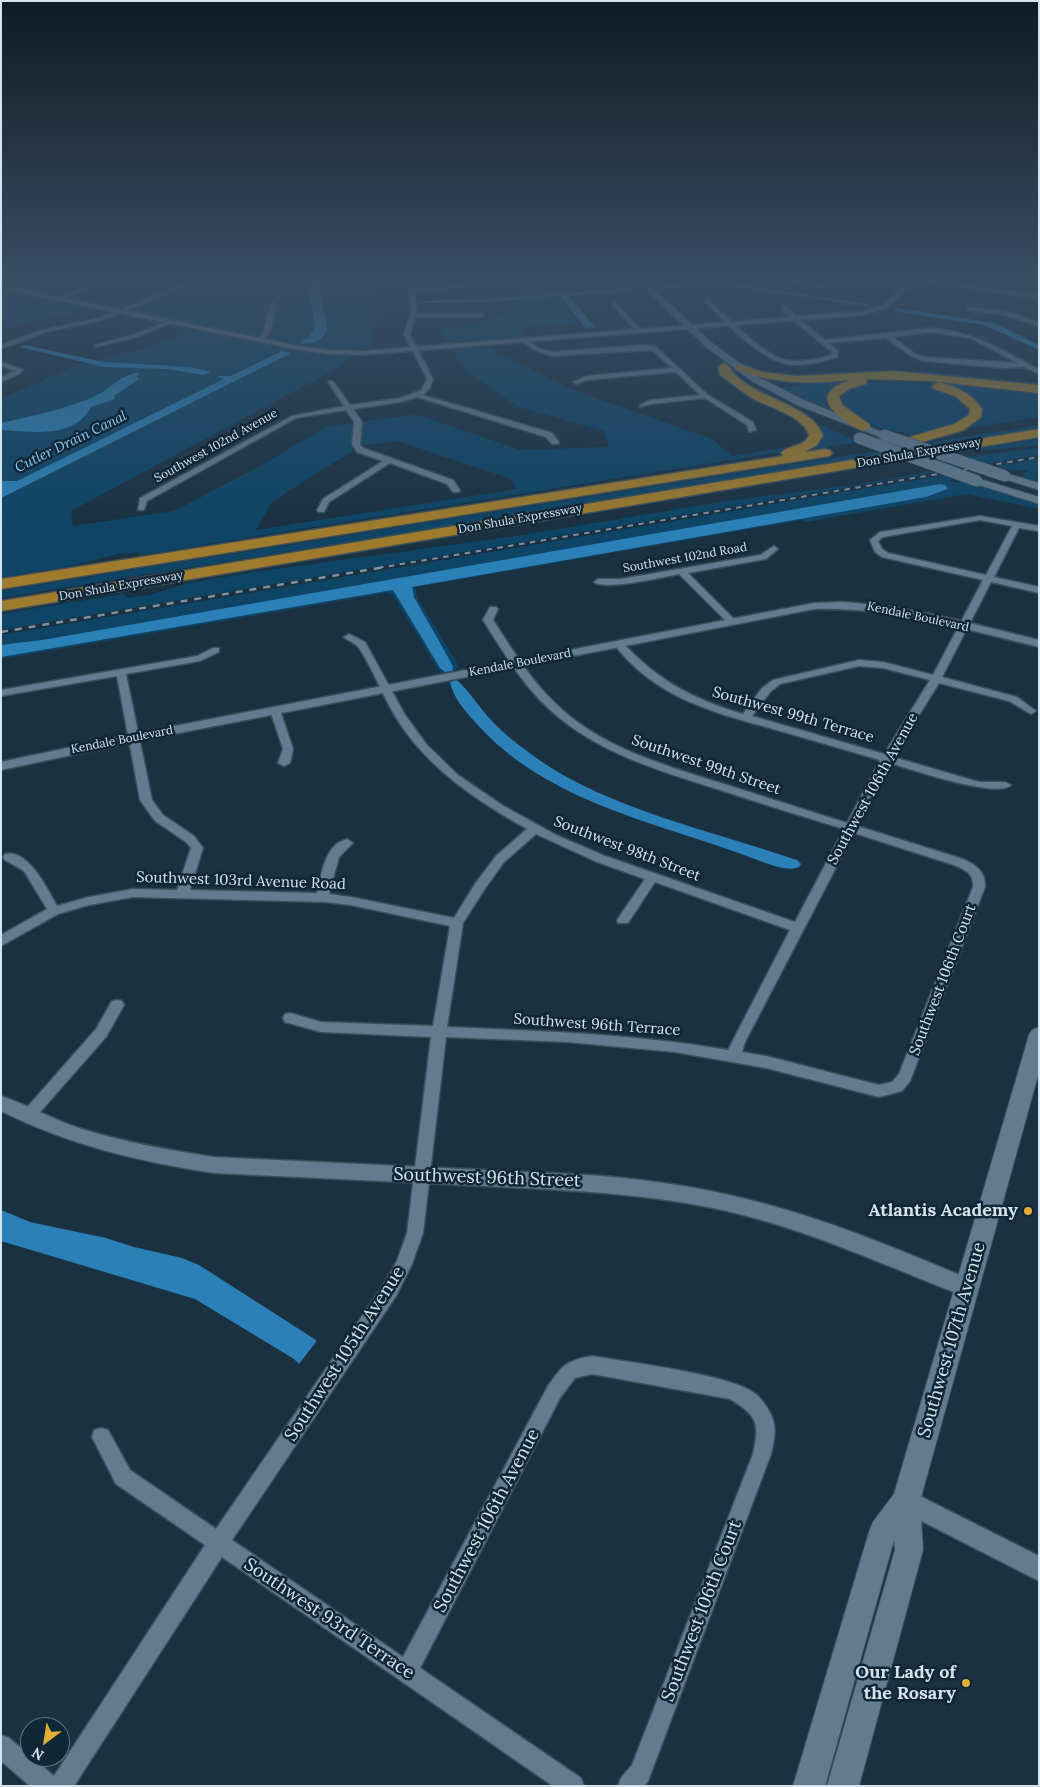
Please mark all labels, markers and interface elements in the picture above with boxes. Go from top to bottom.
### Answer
street label: Southwest 102nd Avenue [152,406,280,486]
water label: Cutler Drain Canal [12,408,130,476]
street label: Don Shula Expressway [856,435,982,471]
street label: Don Shula Expressway [457,501,583,537]
street label: Southwest 102nd Road [622,540,748,576]
street label: Don Shula Expressway [58,568,184,604]
street label: Kendale Boulevard [866,599,970,635]
street label: Kendale Boulevard [468,646,572,680]
street label: Southwest 99th Terrace [710,683,876,747]
street label: Southwest 106th Avenue [824,710,922,868]
street label: Kendale Boulevard [70,723,174,757]
street label: Southwest 99th Street [629,731,783,799]
street label: Southwest 98th Street [551,813,703,885]
street label: Southwest 103rd Avenue Road [136,868,346,894]
street label: Southwest 106th Court [906,902,980,1058]
street label: Southwest 96th Terrace [513,1010,681,1040]
street label: Southwest 96th Street [393,1164,581,1192]
place label: Atlantis Academy [869,1200,1018,1222]
marker: Atlantis Academy [1022,1205,1034,1217]
street label: Southwest 107th Avenue [914,1240,990,1440]
street label: Southwest 105th Avenue [280,1262,410,1446]
street label: Southwest 106th Avenue [429,1425,545,1617]
street label: Southwest 106th Court [657,1517,747,1705]
street label: Southwest 93rd Terrace [240,1554,418,1684]
place label: Our Lady of the Rosary [855,1662,956,1705]
marker: Our Lady of the Rosary [960,1677,972,1689]
north arrow [20,1717,70,1767]
text: N [29,1744,47,1765]

